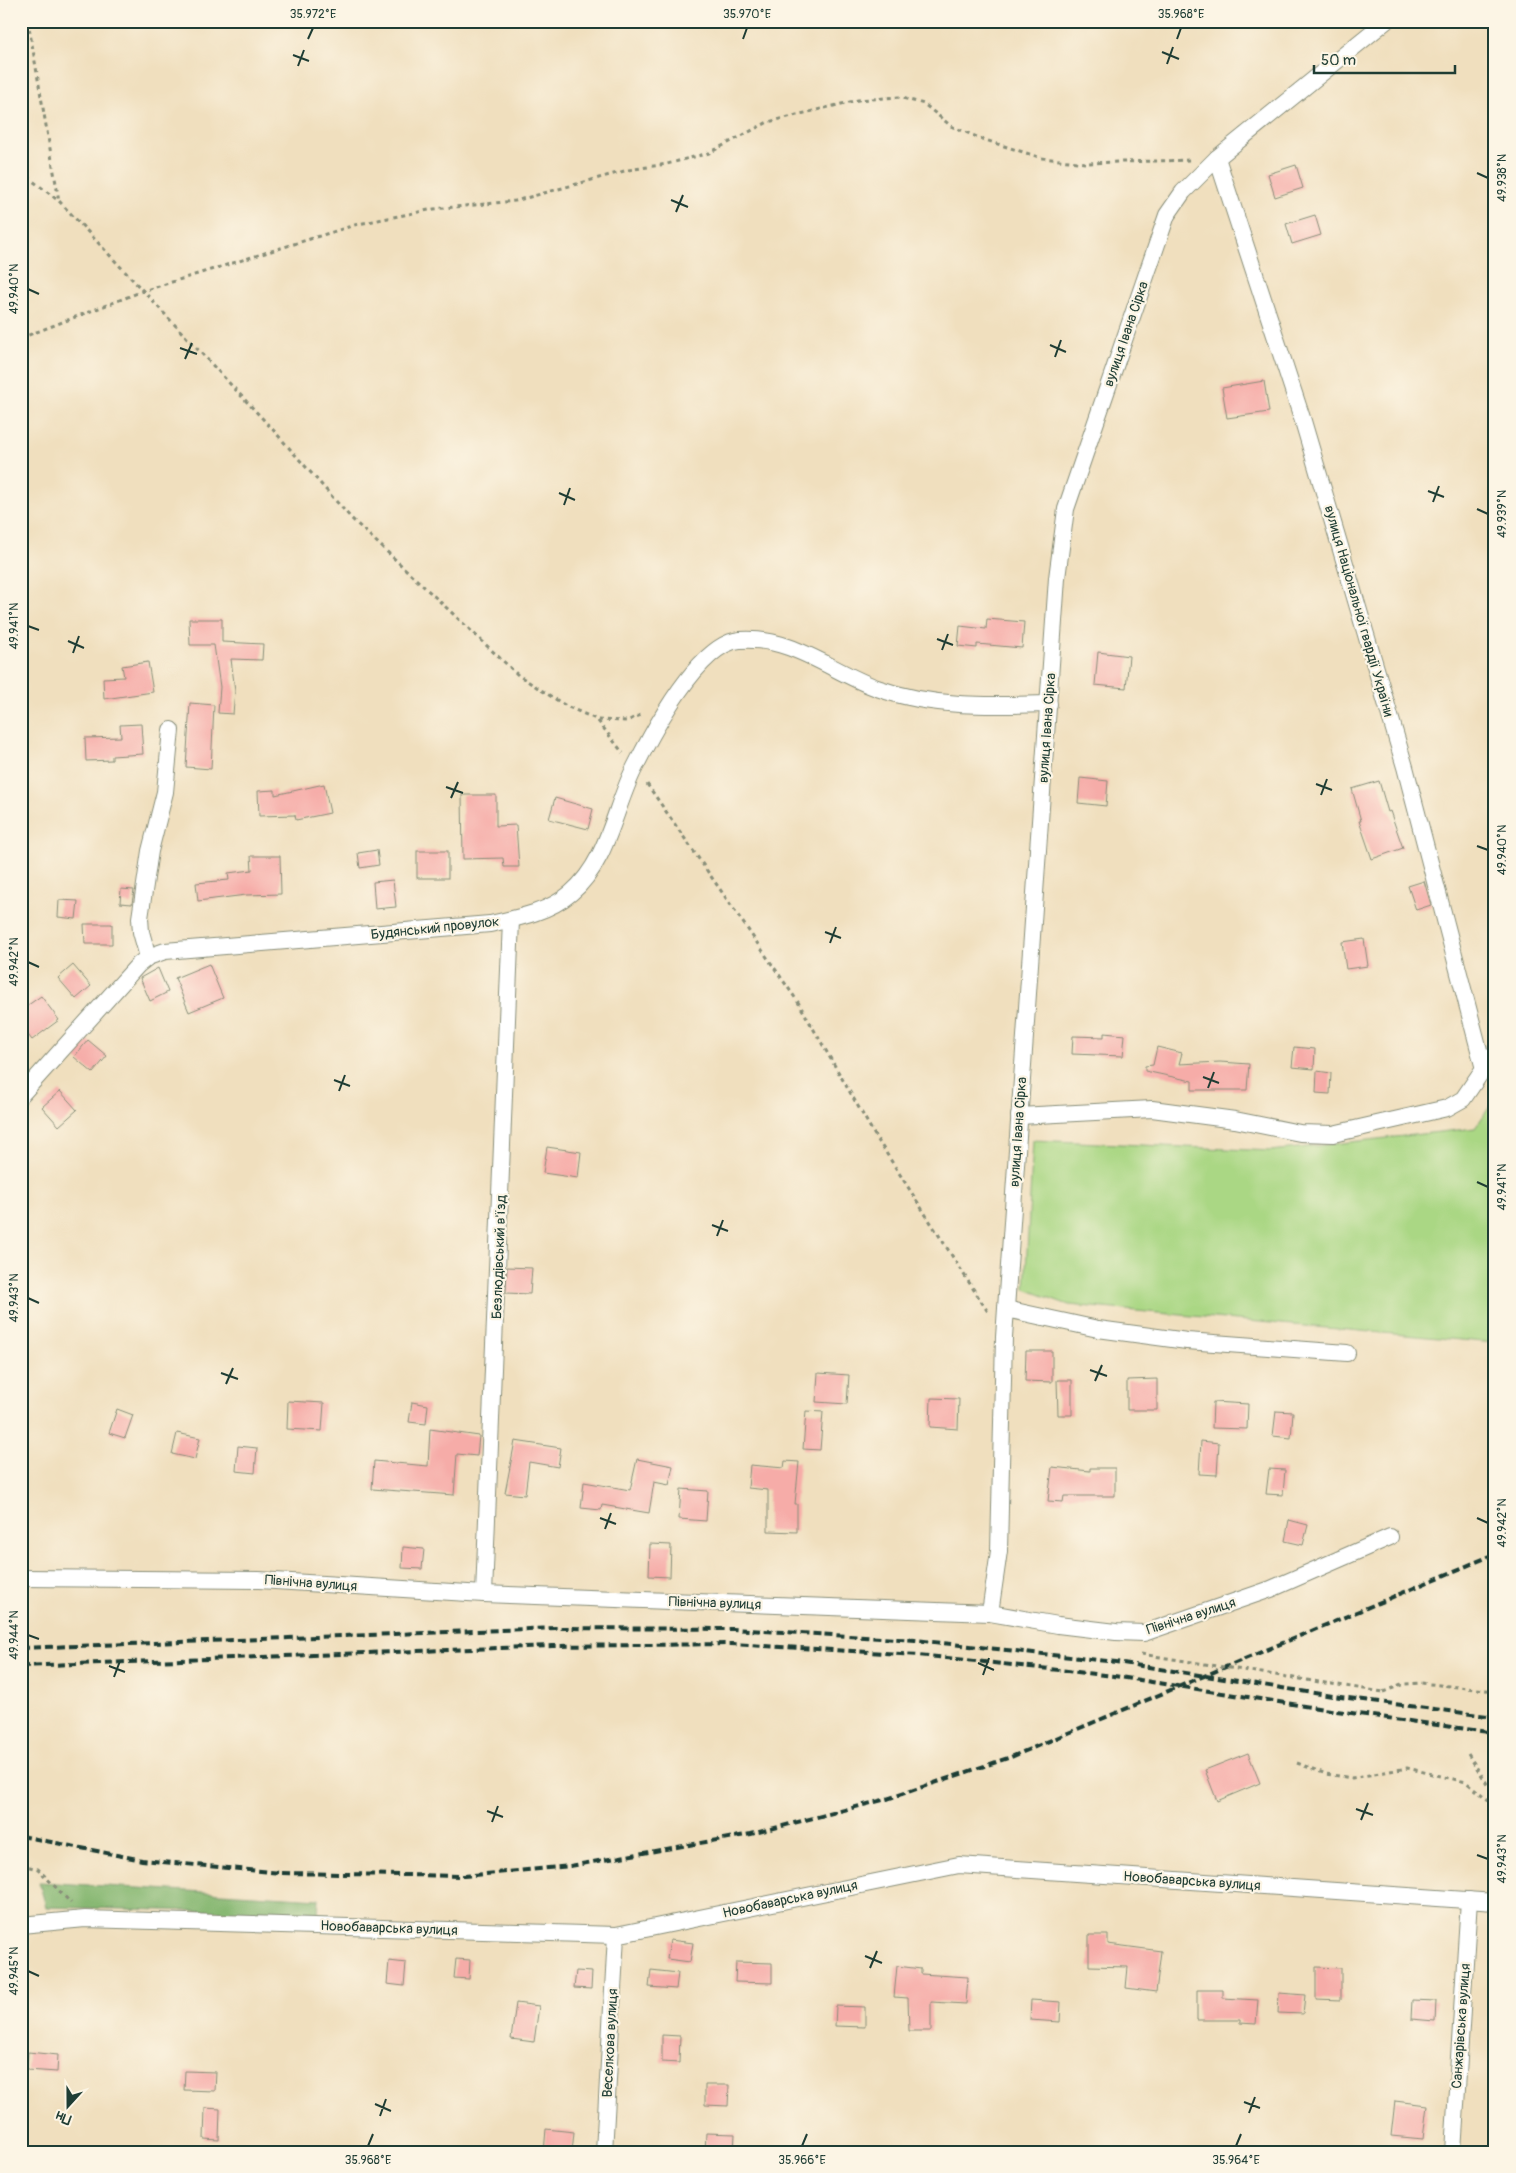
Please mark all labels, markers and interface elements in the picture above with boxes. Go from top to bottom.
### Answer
text: 35.972°E [290,7,336,22]
text: 35.970°E [723,7,771,22]
text: 35.968°E [1158,7,1204,22]
scale bar [1314,42,1455,74]
text: 50 m [1321,51,1356,70]
text: 49.938°N [1495,154,1510,202]
text: 49.940°N [7,264,22,314]
street label: вулиця Івана Сірка [1100,279,1152,389]
text: 49.939°N [1495,490,1510,538]
street label: вулиця Національної гвардії України [1321,504,1397,718]
text: 49.941°N [7,603,22,649]
street label: вулиця Івана Сірка [1035,672,1059,784]
text: 49.940°N [1495,825,1510,875]
street label: Будянський провулок [370,913,500,943]
text: 49.942°N [7,938,22,986]
street label: вулиця Івана Сірка [1006,1076,1030,1188]
text: 49.941°N [1495,1164,1510,1210]
street label: Безлюдівський в'їзд [488,1194,510,1319]
text: 49.943°N [7,1274,22,1322]
text: 49.942°N [1495,1499,1510,1547]
street label: Північна вулиця [264,1571,358,1595]
street label: Північна вулиця [668,1593,762,1613]
street label: Північна вулиця [1144,1594,1238,1638]
text: 49.944°N [7,1610,22,1660]
text: 49.943°N [1495,1835,1510,1883]
street label: Новобаварська вулиця [1123,1868,1261,1894]
street label: Новобаварська вулиця [721,1876,859,1922]
street label: Новобаварська вулиця [320,1917,458,1939]
text: 49.945°N [7,1947,22,1995]
street label: Санжарівська вулиця [1448,1963,1474,2089]
street label: Веселкова вулиця [599,1988,621,2098]
north arrow [42,2080,92,2130]
text: Пн [53,2107,74,2128]
text: 35.968°E [345,2153,391,2168]
text: 35.966°E [778,2153,826,2168]
text: 35.964°E [1212,2153,1260,2168]

